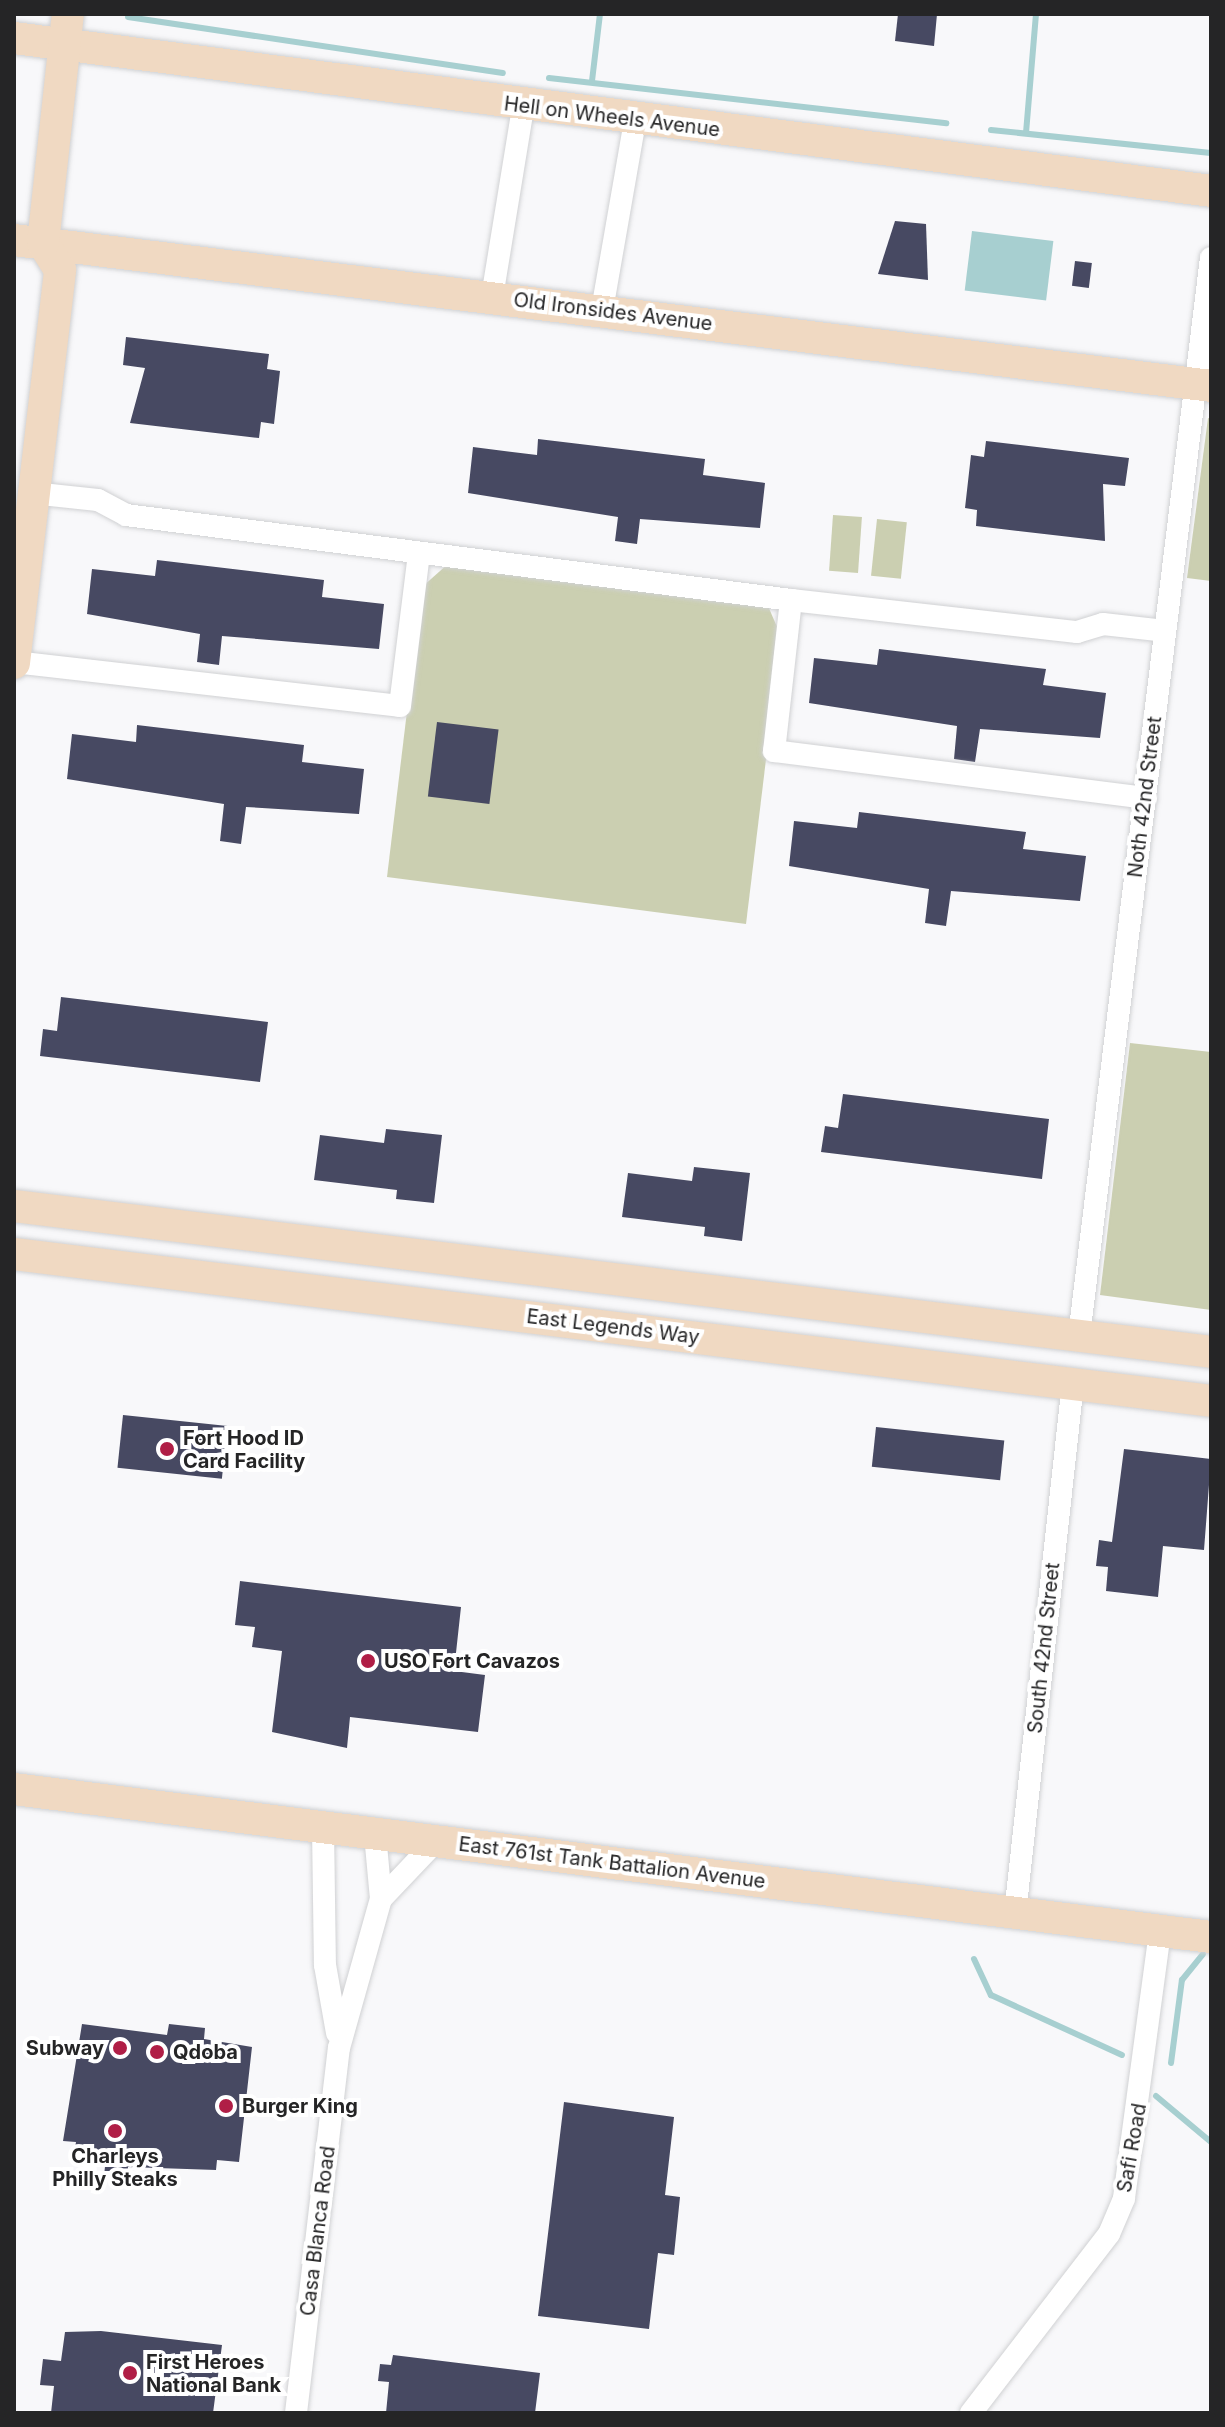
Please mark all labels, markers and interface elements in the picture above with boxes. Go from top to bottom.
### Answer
street label: Hell on Wheels Avenue [503,92,721,142]
street label: Old Ironsides Avenue [512,288,714,336]
street label: Noth 42nd Street [1123,715,1167,879]
street label: East Legends Way [525,1304,701,1350]
place label: Fort Hood ID Card Facility [183,1426,305,1473]
marker: Fort Hood ID Card Facility [158,1440,176,1458]
street label: South 42nd Street [1023,1561,1065,1735]
place label: USO Fort Cavazos [384,1649,560,1673]
marker: USO Fort Cavazos [359,1652,377,1670]
street label: East 761st Tank Battalion Avenue [457,1832,767,1894]
place label: Subway [26,2036,104,2060]
marker: Subway [111,2039,129,2057]
place label: Qdoba [173,2040,238,2064]
marker: Qdoba [148,2043,166,2061]
place label: Burger King [242,2094,358,2118]
marker: Burger King [217,2097,235,2115]
street label: Safi Road [1112,2102,1152,2194]
marker: Charleys Philly Steaks [106,2122,124,2140]
place label: Charleys Philly Steaks [52,2144,178,2191]
street label: Casa Blanca Road [296,2145,340,2317]
place label: First Heroes National Bank [146,2350,281,2397]
marker: First Heroes National Bank [121,2364,139,2382]

